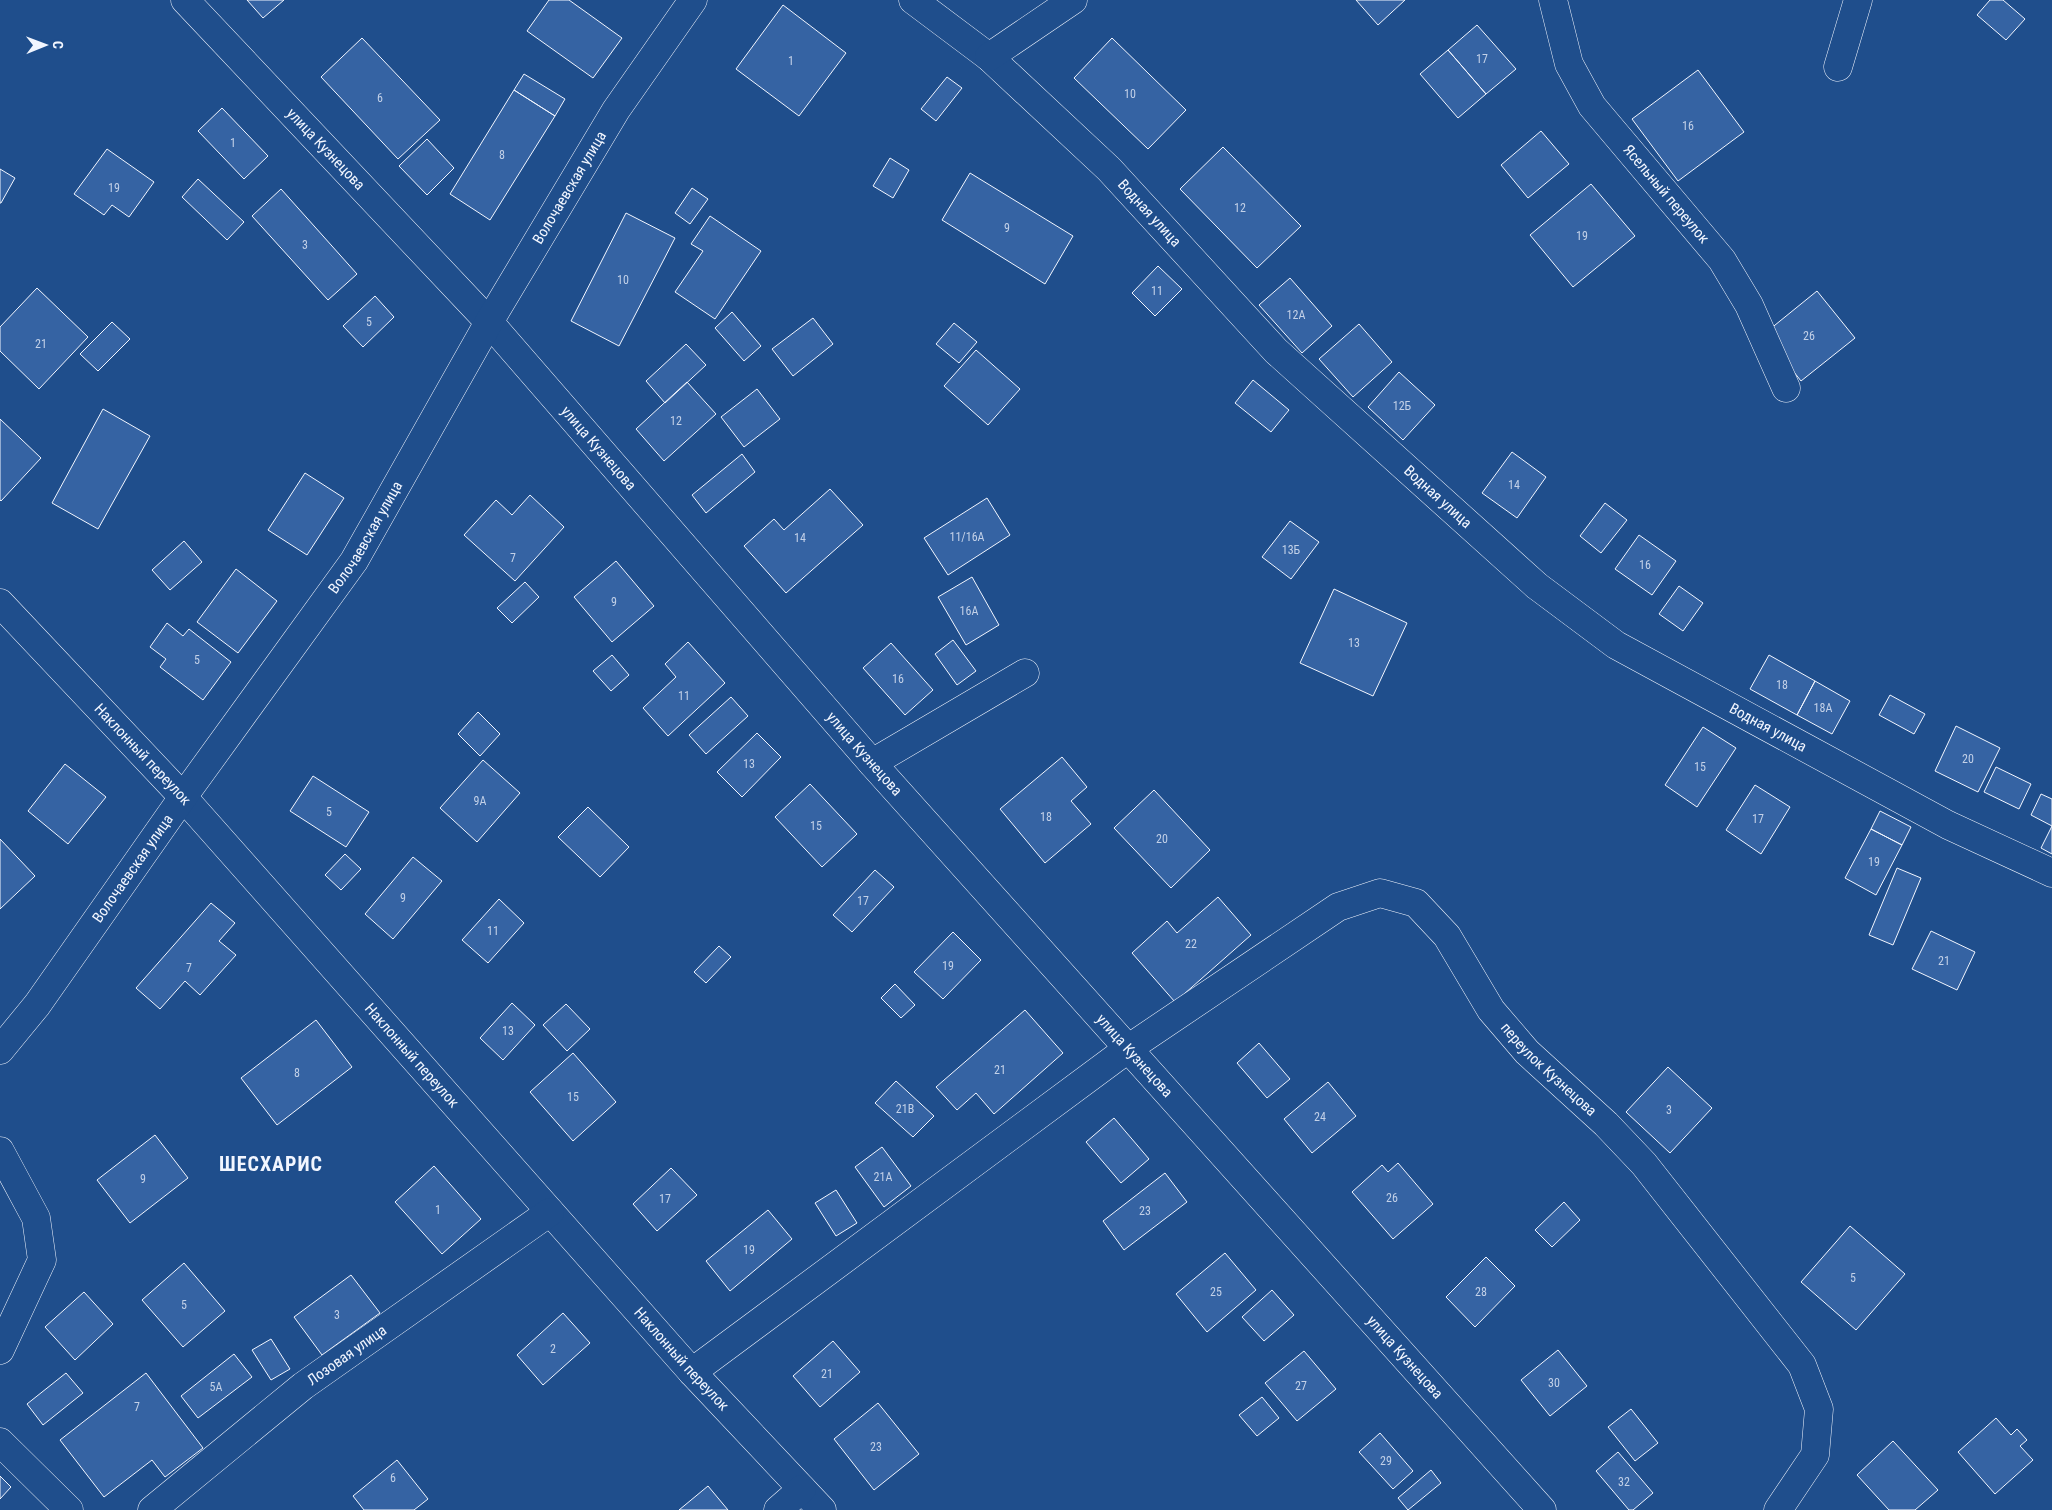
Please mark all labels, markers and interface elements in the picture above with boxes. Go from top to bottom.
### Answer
north arrow [20,20,70,70]
text: С [50,41,66,49]
house number: 17 [1476,52,1488,66]
house number: 1 [788,54,794,68]
house number: 10 [1124,87,1136,101]
house number: 6 [377,91,383,105]
street label: улица Кузнецова [283,104,369,194]
house number: 16 [1682,119,1694,133]
street label: Волочаевская улица [529,128,610,247]
house number: 1 [230,136,236,150]
street label: Ясельный переулок [1620,141,1713,247]
house number: 8 [499,148,505,162]
street label: Водная улица [1114,176,1185,251]
house number: 19 [108,181,120,195]
house number: 12 [1234,201,1246,215]
house number: 9 [1004,221,1010,235]
house number: 19 [1576,229,1588,243]
house number: 3 [302,238,308,252]
house number: 10 [617,273,629,287]
house number: 11 [1151,284,1163,298]
house number: 12А [1287,308,1305,322]
house number: 5 [366,315,372,329]
house number: 26 [1803,329,1815,343]
house number: 21 [35,337,47,351]
house number: 12Б [1393,399,1412,413]
street label: улица Кузнецова [557,402,640,494]
house number: 12 [670,414,682,428]
street label: Водная улица [1400,462,1476,532]
street label: Волочаевская улица [324,478,406,597]
house number: 14 [1508,478,1520,492]
house number: 11/16А [949,530,985,544]
house number: 14 [794,531,806,545]
house number: 13Б [1282,543,1301,557]
house number: 7 [510,551,516,565]
house number: 16 [1639,558,1651,572]
house number: 9 [611,595,617,609]
house number: 16А [960,604,978,618]
house number: 13 [1348,636,1360,650]
house number: 5 [194,653,200,667]
house number: 16 [892,672,904,686]
house number: 18 [1776,678,1788,692]
house number: 11 [678,689,690,703]
street label: Водная улица [1726,699,1810,756]
street label: Наклонный переулок [91,700,195,809]
house number: 18А [1814,701,1832,715]
street label: улица Кузнецова [823,708,906,799]
house number: 20 [1962,752,1974,766]
house number: 13 [743,757,755,771]
house number: 15 [1694,760,1706,774]
house number: 9А [474,794,487,808]
house number: 5 [326,805,332,819]
house number: 18 [1040,810,1052,824]
street label: Волочаевская улица [89,811,177,926]
house number: 17 [1752,812,1764,826]
house number: 15 [810,819,822,833]
house number: 20 [1156,832,1168,846]
house number: 19 [1868,855,1880,869]
house number: 9 [400,891,406,905]
house number: 17 [857,894,869,908]
house number: 11 [487,924,499,938]
house number: 22 [1185,937,1197,951]
house number: 21 [1938,954,1950,968]
house number: 19 [942,959,954,973]
house number: 7 [186,961,192,975]
street label: Наклонный переулок [361,1000,463,1111]
street label: улица Кузнецова [1092,1010,1176,1101]
street label: переулок Кузнецова [1497,1019,1600,1120]
house number: 13 [502,1024,514,1038]
house number: 21 [994,1063,1006,1077]
house number: 8 [294,1066,300,1080]
house number: 15 [567,1090,579,1104]
house number: 21В [896,1102,914,1116]
house number: 3 [1666,1103,1672,1117]
house number: 24 [1314,1110,1326,1124]
district label: ШЕСХАРИС [219,1152,323,1176]
house number: 21А [874,1170,892,1184]
house number: 9 [140,1172,146,1186]
house number: 26 [1386,1191,1398,1205]
house number: 17 [659,1192,671,1206]
house number: 1 [435,1203,441,1217]
house number: 23 [1139,1204,1151,1218]
house number: 19 [743,1243,755,1257]
house number: 5 [1850,1271,1856,1285]
house number: 25 [1210,1285,1222,1299]
house number: 28 [1475,1285,1487,1299]
house number: 5 [181,1298,187,1312]
street label: Наклонный переулок [630,1304,733,1414]
house number: 3 [334,1308,340,1322]
street label: улица Кузнецова [1363,1312,1447,1402]
street label: Лозовая улица [304,1321,390,1389]
house number: 2 [550,1342,556,1356]
house number: 21 [821,1367,833,1381]
house number: 30 [1548,1376,1560,1390]
house number: 27 [1295,1379,1307,1393]
house number: 5А [210,1380,223,1394]
house number: 7 [134,1400,140,1414]
house number: 23 [870,1440,882,1454]
house number: 29 [1380,1454,1392,1468]
house number: 6 [390,1471,396,1485]
house number: 32 [1618,1475,1630,1489]

